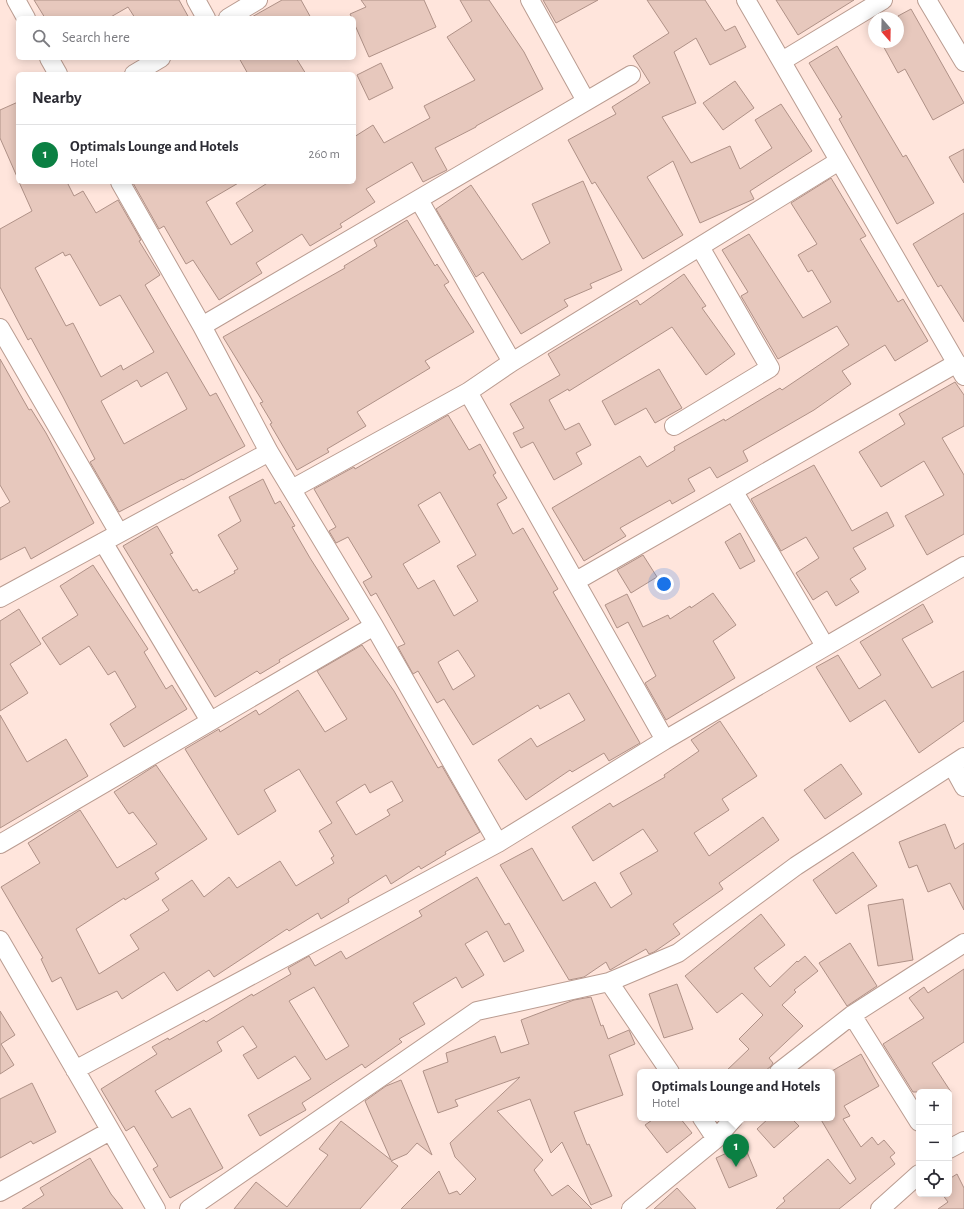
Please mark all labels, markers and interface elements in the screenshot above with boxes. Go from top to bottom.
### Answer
north arrow [868,12,904,48]
search box [16,16,356,60]
icon: search [30,27,52,49]
text: Search here [62,30,130,45]
text: Nearby [32,89,82,106]
text: Optimals Lounge and Hotels [70,139,238,154]
text: 1 [43,148,47,161]
text: 260 m [309,148,340,161]
text: Hotel [70,157,98,170]
your location [654,574,674,594]
popup [637,1069,835,1121]
text: Optimals Lounge and Hotels [652,1079,820,1094]
map controls [916,1089,952,1197]
button: + [916,1089,952,1125]
text: Hotel [652,1097,680,1110]
button: − [916,1125,952,1161]
pin: 1 [723,1134,749,1167]
button: locate [916,1161,952,1197]

